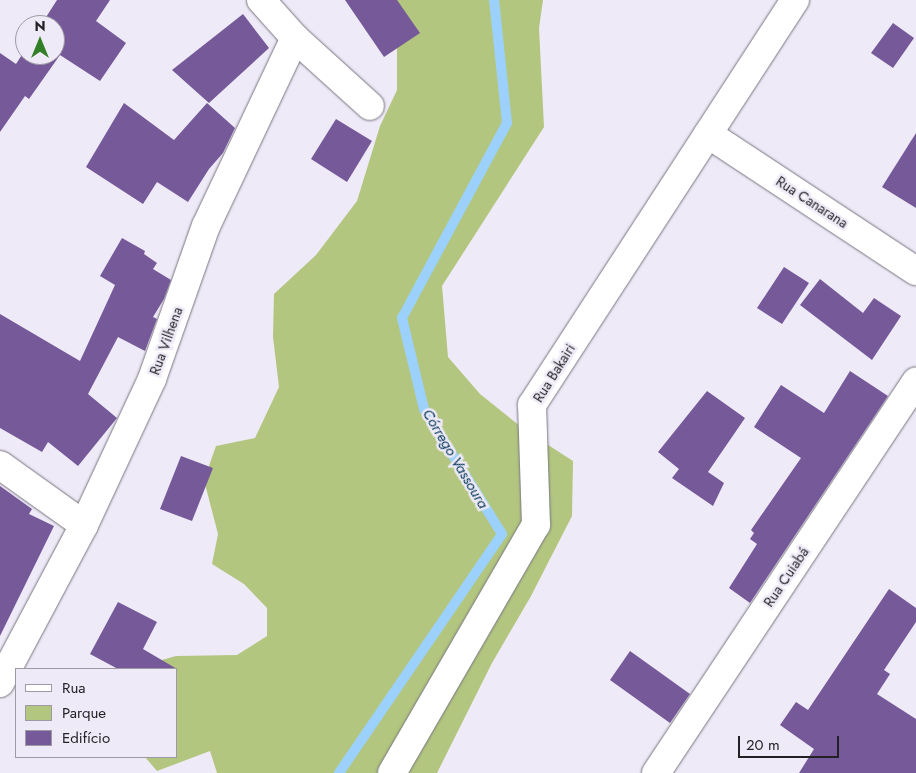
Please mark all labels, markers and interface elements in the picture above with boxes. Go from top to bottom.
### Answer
north arrow [15,15,65,65]
text: N [34,16,46,36]
street label: Rua Canarana [773,173,851,231]
street label: Rua Vilhena [146,305,186,377]
street label: Rua Bakairi [529,341,579,405]
water label: Córrego Vassoura [418,406,492,512]
street label: Rua Cuiabá [760,544,812,610]
legend [15,668,178,758]
text: Rua [62,677,86,699]
text: Parque [62,702,106,724]
scale bar [741,726,842,758]
text: Edifício [62,727,110,749]
text: 20 m [746,734,780,756]

